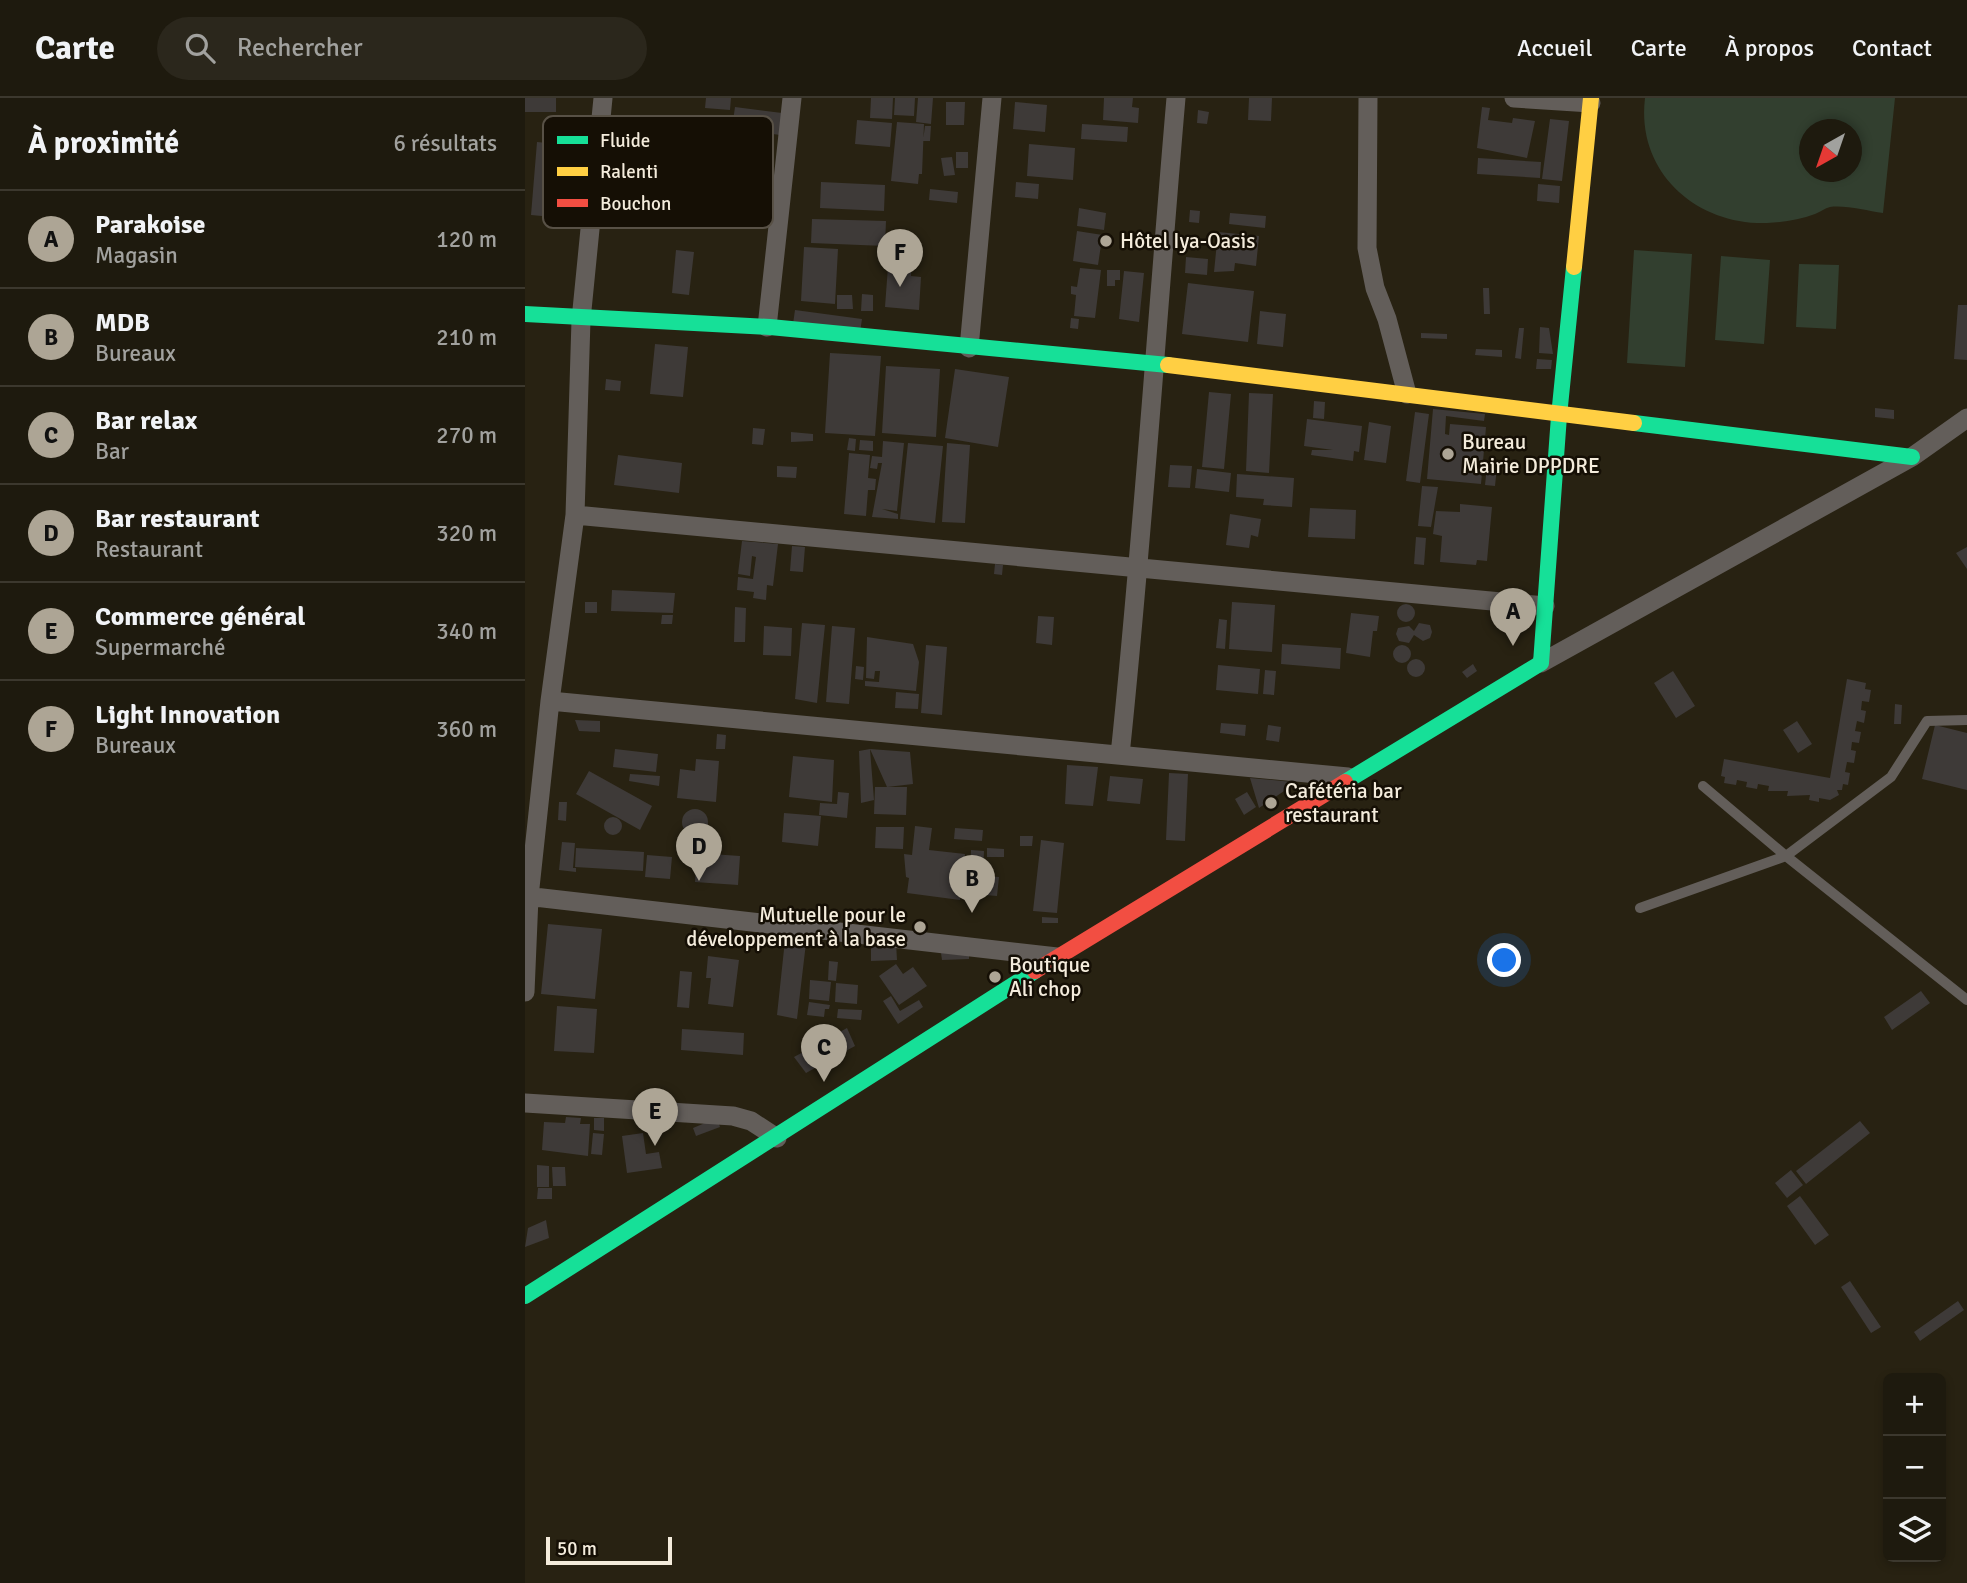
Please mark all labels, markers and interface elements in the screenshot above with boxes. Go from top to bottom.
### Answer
search box [157,17,647,80]
text: Carte [35,28,115,69]
icon: search [181,29,219,67]
text: Rechercher [237,32,363,64]
text: Accueil [1517,33,1593,63]
text: Carte [1631,33,1687,63]
text: À propos [1725,33,1814,63]
text: Contact [1852,33,1932,63]
legend [543,116,773,228]
north arrow [1799,119,1862,182]
text: À proximité [28,125,179,162]
text: 6 résultats [393,129,497,158]
text: Fluide [600,129,650,153]
text: Ralenti [600,160,658,184]
text: Bouchon [600,192,671,216]
text: Parakoise [95,209,205,241]
text: A [44,225,58,254]
text: 120 m [436,225,497,254]
place label: Hôtel Iya-Oasis [1120,228,1255,254]
pin: F [877,229,923,287]
marker: Hôtel Iya-Oasis [1098,233,1114,249]
text: Magasin [95,241,178,270]
text: MDB [95,307,150,339]
text: B [44,323,58,352]
text: 210 m [436,323,497,352]
text: Bureaux [95,339,176,368]
text: Bar relax [95,405,197,437]
text: C [44,421,58,450]
text: 270 m [436,421,497,450]
place label: Bureau Mairie DPPDRE [1462,429,1600,479]
text: Bar [95,437,129,466]
marker: Bureau Mairie DPPDRE [1440,446,1456,462]
text: Bar restaurant [95,503,259,535]
text: D [43,519,59,548]
text: 320 m [436,519,497,548]
text: Restaurant [95,535,203,564]
pin: A [1490,588,1536,646]
text: Commerce général [95,601,305,633]
text: E [44,617,58,646]
text: 340 m [436,617,497,646]
text: Supermarché [95,633,225,662]
text: Light Innovation [95,699,280,731]
text: F [45,715,57,744]
text: 360 m [436,715,497,744]
text: Bureaux [95,731,176,760]
place label: Cafétéria bar restaurant [1285,778,1402,828]
marker: Cafétéria bar restaurant [1263,795,1279,811]
pin: D [676,823,722,881]
pin: B [949,855,995,913]
place label: Mutuelle pour le développement à la base [686,902,906,952]
marker: Mutuelle pour le développement à la base [912,919,928,935]
your location [1487,943,1521,977]
place label: Boutique Ali chop [1009,952,1090,1002]
marker: Boutique Ali chop [987,969,1003,985]
pin: C [801,1024,847,1082]
pin: E [632,1088,678,1146]
map controls [1883,1373,1946,1562]
button: + [1883,1373,1946,1436]
button: − [1883,1436,1946,1499]
button: layers [1883,1499,1946,1562]
scale bar [546,1534,672,1566]
text: 50 m [557,1537,597,1561]

